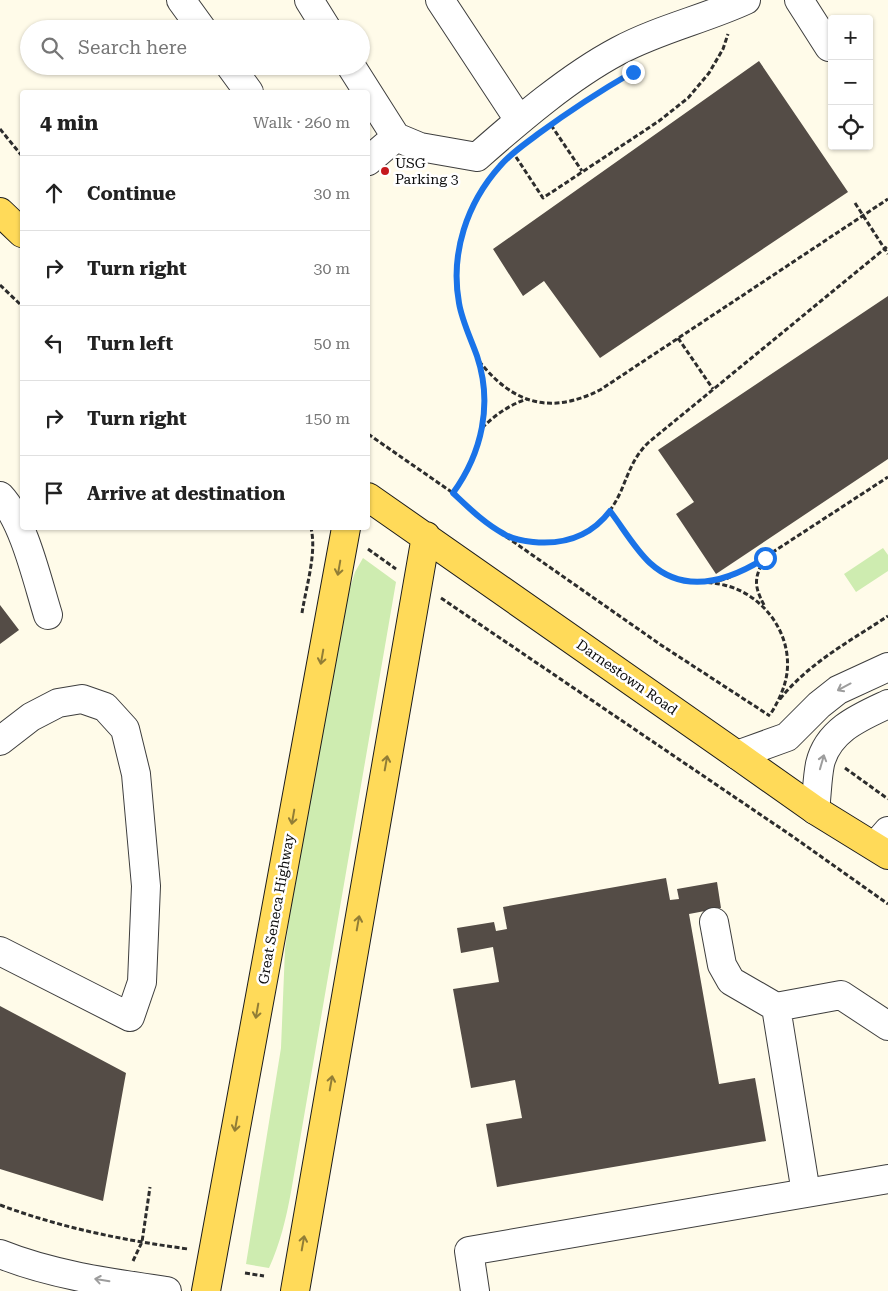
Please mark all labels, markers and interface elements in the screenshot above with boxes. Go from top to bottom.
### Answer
map controls [828,15,873,150]
button: + [828,15,873,60]
search box [20,20,370,75]
icon: search [38,34,66,62]
text: Search here [78,36,187,59]
button: − [828,60,873,105]
route end [622,61,645,84]
button: locate [828,105,873,150]
text: 4 min [40,111,98,135]
text: Walk · 260 m [253,113,350,132]
place label: USG Parking 3 [395,155,459,187]
marker: USG Parking 3 [379,165,391,177]
icon: ahead [40,179,68,207]
text: Continue [87,182,176,205]
text: 30 m [313,184,350,203]
icon: right [40,254,68,282]
text: Turn right [87,257,187,280]
text: 30 m [313,259,350,278]
icon: left [40,329,68,357]
text: Turn left [87,332,173,355]
text: 50 m [313,334,350,353]
icon: right [40,404,68,432]
text: Turn right [87,407,187,430]
text: 150 m [304,409,350,428]
icon: arrive [40,479,68,507]
text: Arrive at destination [87,482,285,505]
route start [754,547,777,570]
one-way arrow [333,560,343,576]
street label: Darnestown Road [573,636,681,718]
one-way arrow [317,649,327,665]
one-way arrow [837,683,851,693]
one-way arrow [381,755,391,771]
one-way arrow [818,755,827,771]
one-way arrow [287,808,297,824]
street label: Great Seneca Highway [255,832,297,986]
one-way arrow [354,915,364,931]
one-way arrow [252,1003,262,1019]
one-way arrow [326,1075,336,1091]
one-way arrow [231,1116,241,1132]
one-way arrow [299,1235,309,1251]
one-way arrow [94,1275,110,1285]

